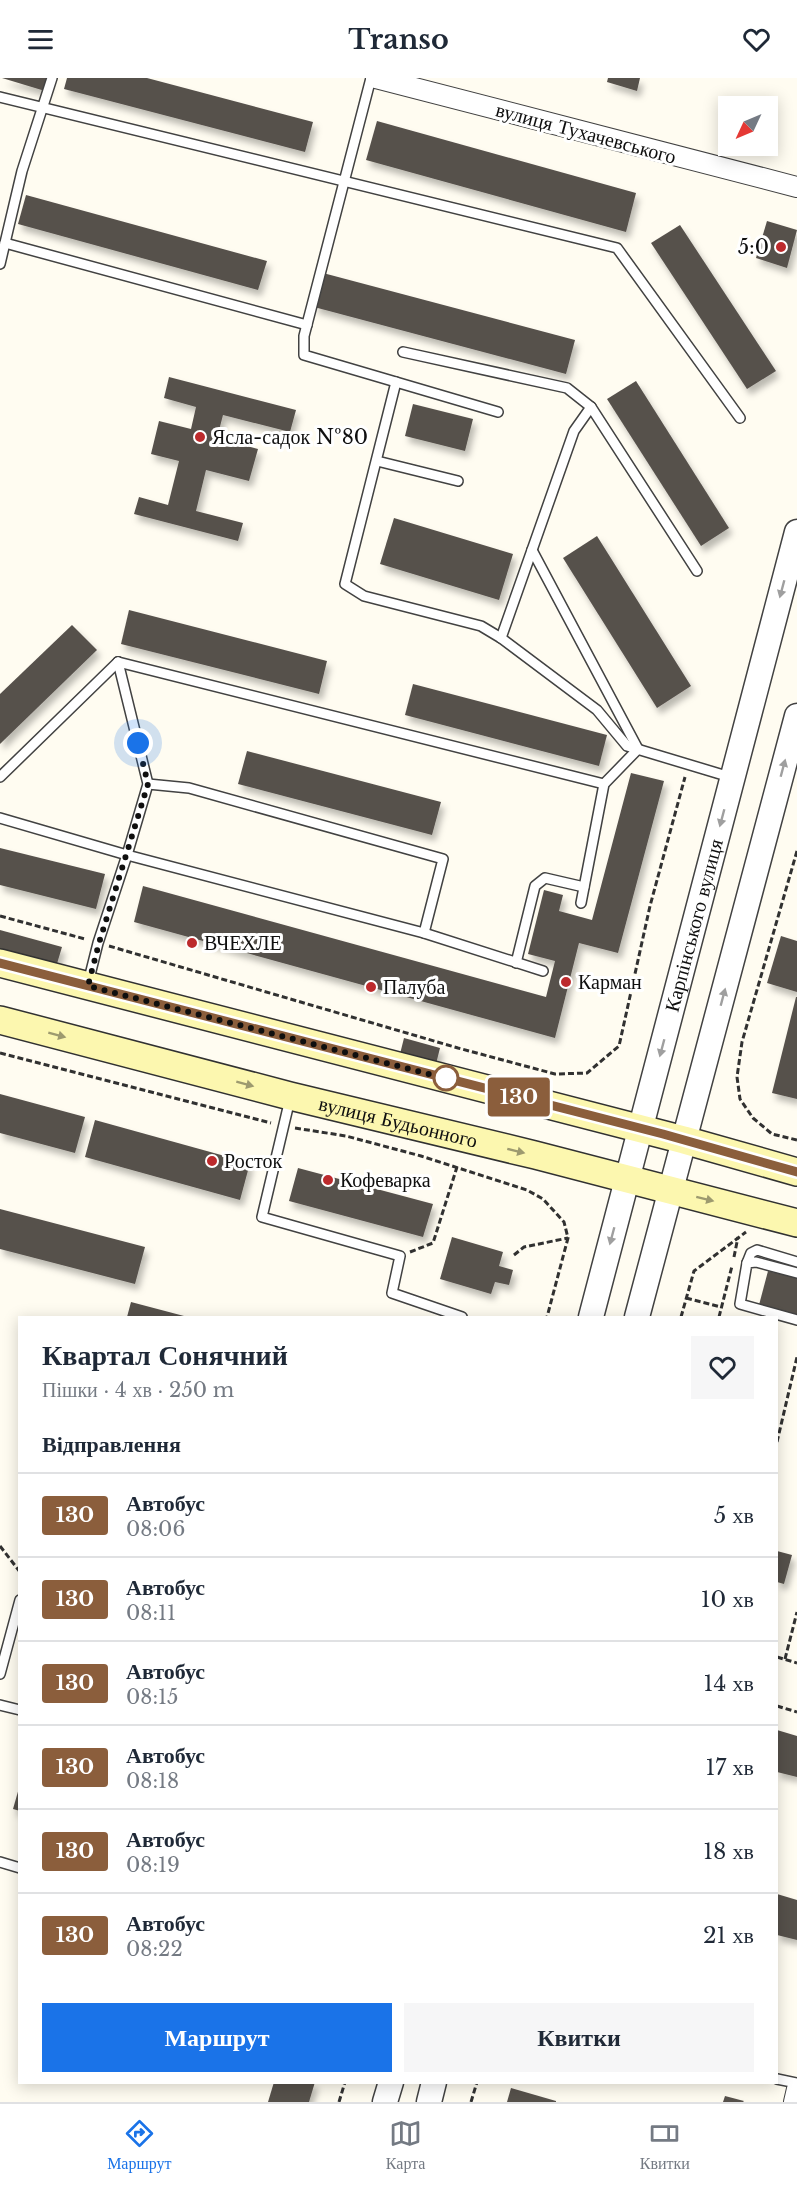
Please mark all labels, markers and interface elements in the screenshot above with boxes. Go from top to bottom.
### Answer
icon: menu [24,23,57,56]
text: Transo [348,23,449,56]
icon: heart [740,23,773,56]
north arrow [718,96,778,156]
map controls [718,96,778,156]
street label: вулиця Тухачевського [493,97,679,169]
place label: 5:0 [738,235,769,259]
marker: 5:0 [774,240,788,254]
place label: Ясла-садок №80 [212,425,368,449]
marker: Ясла-садок №80 [193,430,207,444]
one-way arrow [777,580,786,598]
your location [123,728,153,758]
one-way arrow [779,758,789,777]
one-way arrow [717,809,726,827]
street label: Карпінського вулиця [660,836,728,1014]
place label: ВЧЕХЛЕ [204,931,282,955]
marker: ВЧЕХЛЕ [185,936,199,950]
place label: Карман [578,970,642,994]
place label: Палуба [383,975,445,999]
marker: Карман [559,975,573,989]
marker: Палуба [364,980,378,994]
one-way arrow [718,987,728,1006]
one-way arrow [47,1030,66,1040]
one-way arrow [657,1039,666,1057]
unlabelled marker [433,1065,459,1091]
line badge: 130 [484,1078,554,1116]
one-way arrow [236,1080,254,1090]
text: 130 [500,1084,538,1110]
street label: вулиця Будьонного [316,1091,480,1153]
one-way arrow [507,1146,525,1156]
place label: Росток [224,1149,282,1173]
marker: Росток [205,1154,219,1168]
place label: Кофеварка [340,1168,431,1192]
marker: Кофеварка [321,1173,335,1187]
one-way arrow [696,1195,714,1204]
one-way arrow [607,1227,617,1245]
button: heart [691,1336,754,1399]
text: Квартал Сонячний [42,1338,288,1373]
text: Пішки · 4 хв · 250 m [42,1378,234,1402]
text: Відправлення [42,1431,181,1458]
text: Автобус [126,1490,205,1517]
text: 130 [56,1502,94,1528]
text: 5 хв [714,1502,754,1529]
text: 08:06 [126,1517,185,1541]
text: Автобус [126,1574,205,1601]
text: 130 [56,1586,94,1612]
text: 10 хв [701,1586,754,1613]
text: 08:11 [126,1601,176,1625]
text: Автобус [126,1658,205,1685]
text: 130 [56,1670,94,1696]
text: 14 хв [704,1670,754,1697]
text: 08:15 [126,1685,178,1709]
text: Автобус [126,1742,205,1769]
text: 130 [56,1754,94,1780]
text: 17 хв [705,1754,754,1781]
text: 08:18 [126,1769,179,1793]
text: Автобус [126,1826,205,1853]
text: 130 [56,1838,94,1864]
text: 18 хв [703,1838,754,1865]
text: 08:19 [126,1853,180,1877]
text: Автобус [126,1910,205,1937]
text: 130 [56,1922,94,1948]
text: 21 хв [703,1922,754,1949]
text: 08:22 [126,1937,183,1961]
button: Маршрут [42,2003,392,2072]
button: Квитки [404,2003,754,2072]
tab: Маршрут [107,2117,172,2173]
tab: Карта [386,2117,425,2173]
tab: Квитки [640,2117,690,2173]

